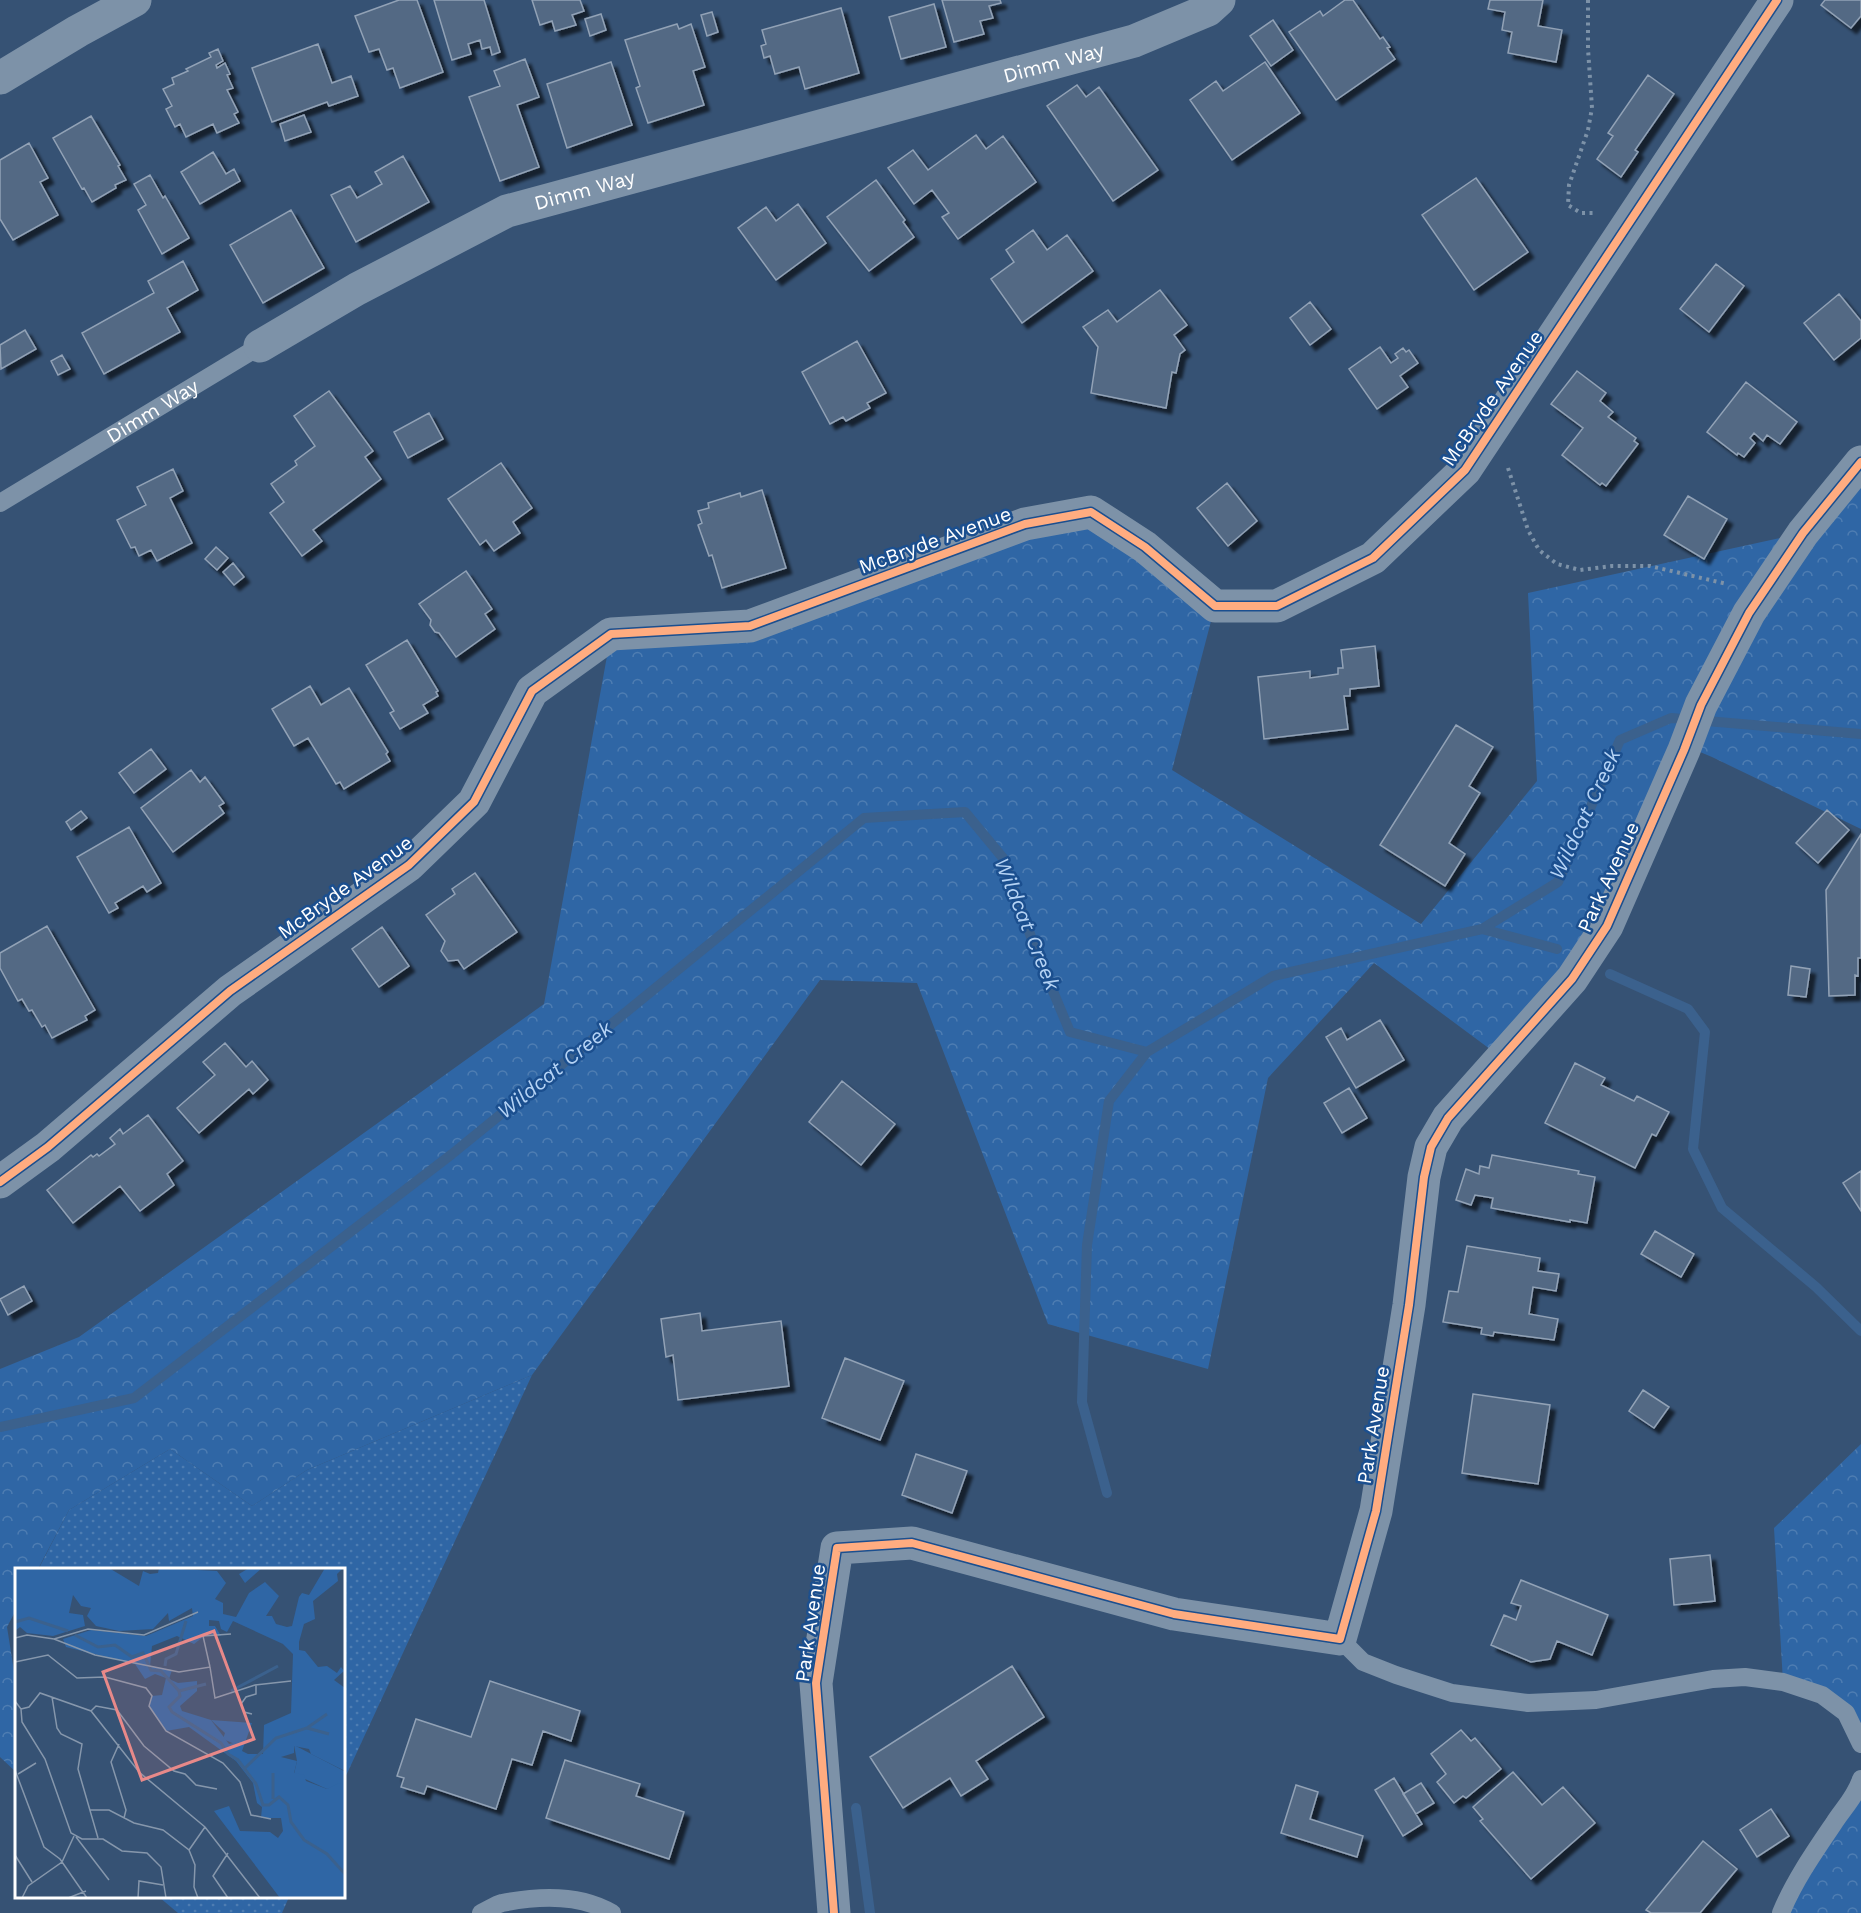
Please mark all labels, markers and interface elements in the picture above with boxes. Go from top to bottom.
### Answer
street label: Dimm Way [1001,37,1107,88]
street label: Dimm Way [531,165,638,215]
street label: McBryde Avenue [1436,325,1548,471]
street label: Dimm Way [102,374,204,448]
street label: McBryde Avenue [855,501,1015,579]
water label: Wildcat Creek [1543,744,1626,883]
street label: Park Avenue [1572,818,1644,936]
street label: McBryde Avenue [273,830,417,944]
water label: Wildcat Creek [989,854,1066,994]
water label: Wildcat Creek [492,1015,618,1124]
street label: Park Avenue [1352,1364,1394,1486]
street label: Park Avenue [790,1562,830,1684]
inset map [15,1568,345,1898]

